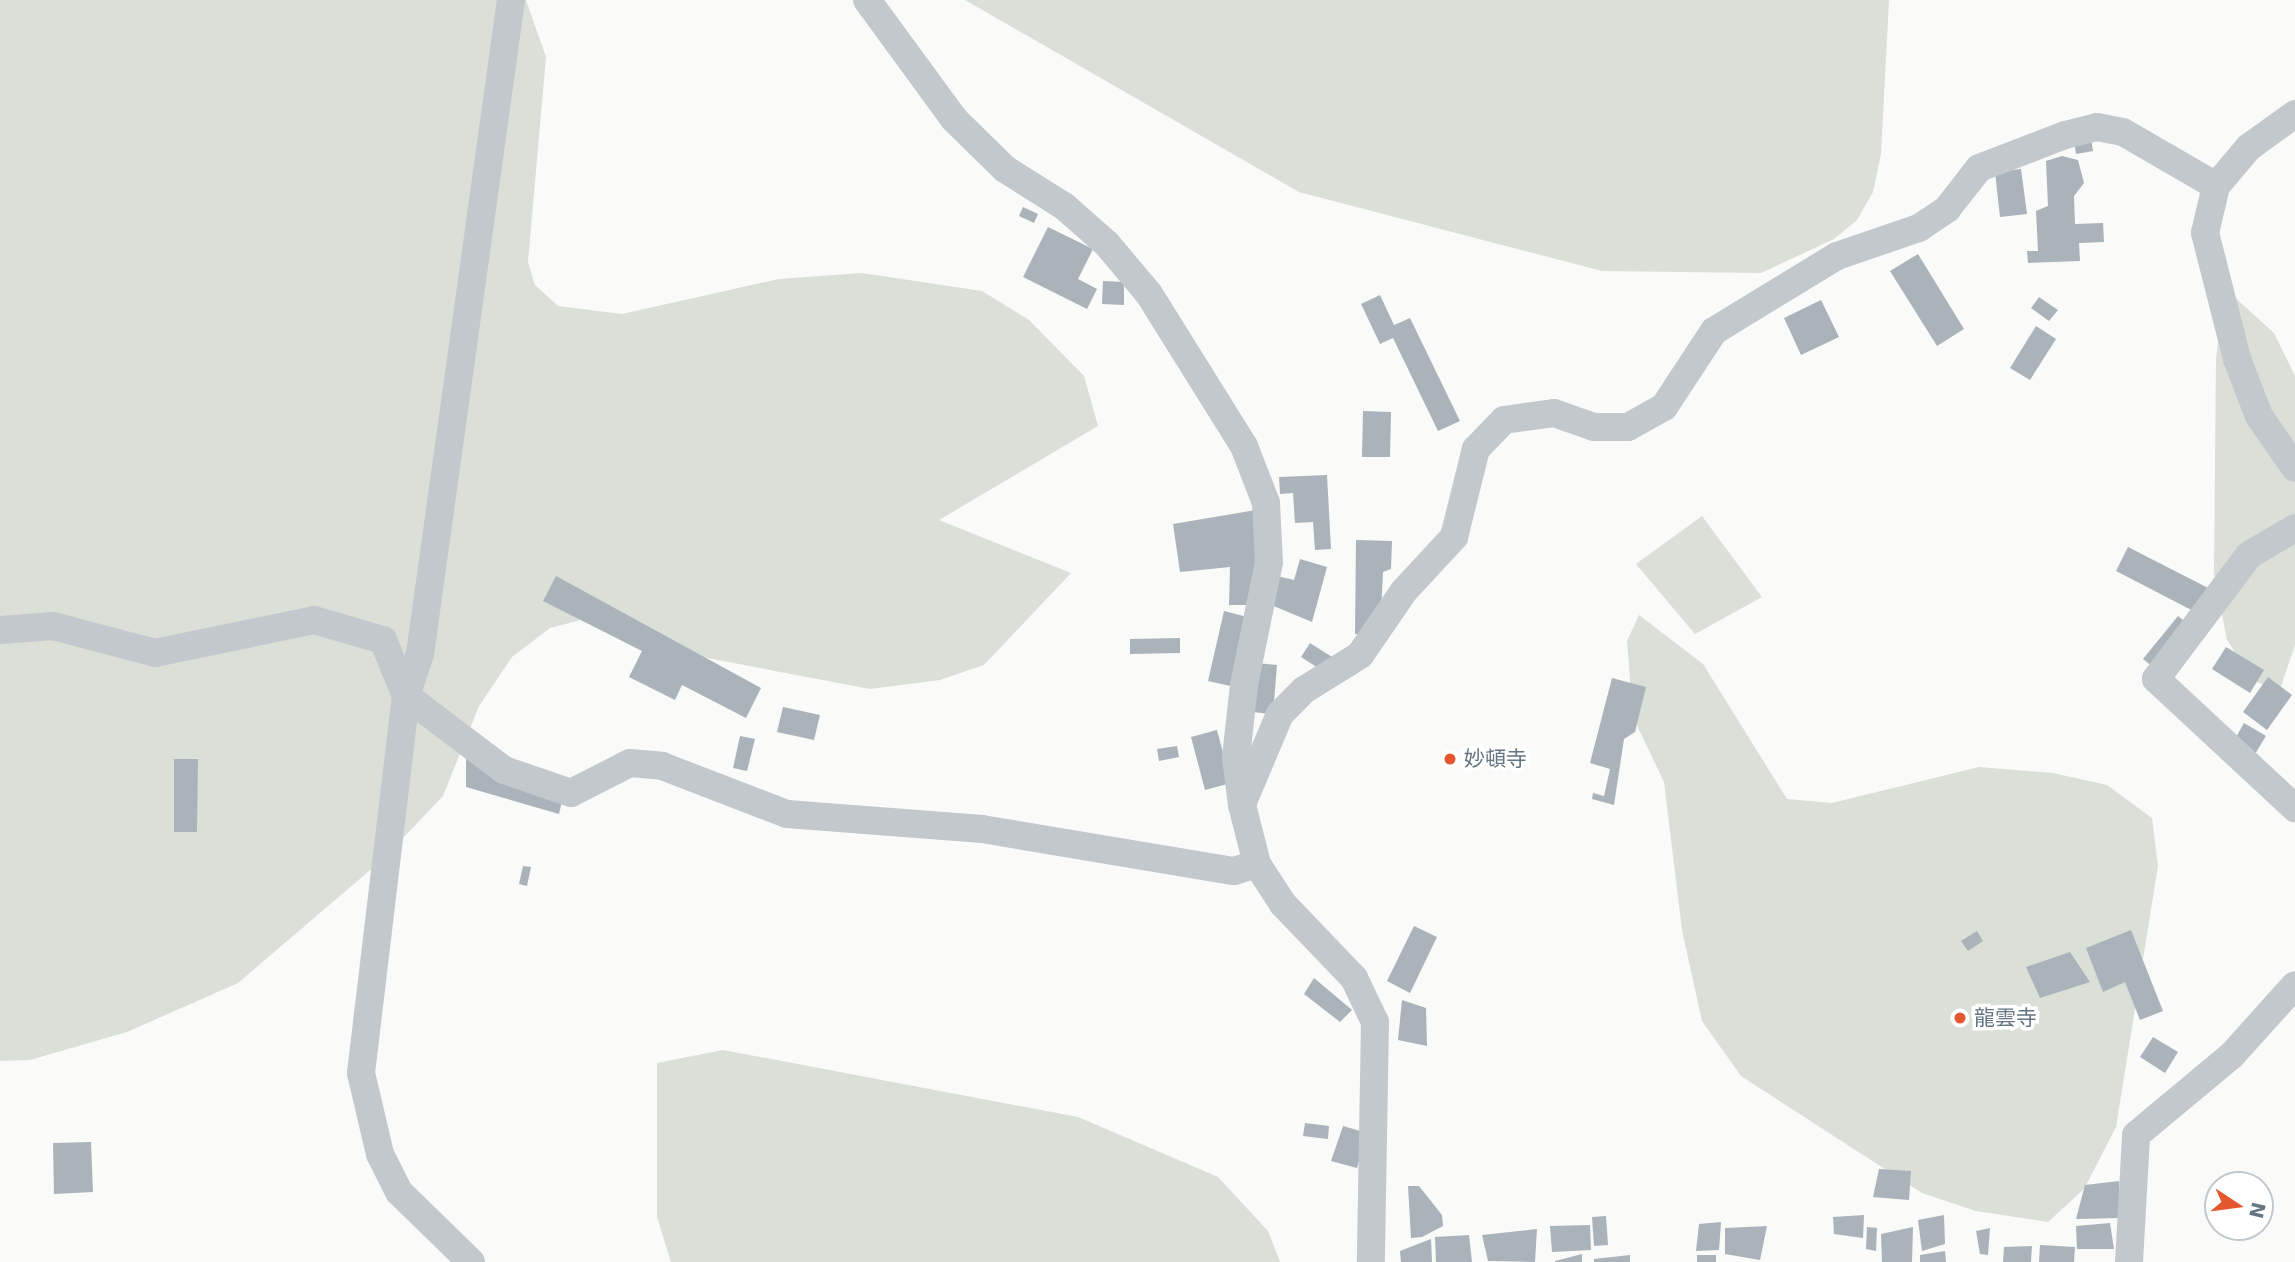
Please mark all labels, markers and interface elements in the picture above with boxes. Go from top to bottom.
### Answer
place label: 妙頓寺 [1464,746,1527,772]
marker: 妙頓寺 [1442,751,1458,767]
place label: 龍雲寺 [1974,1005,2037,1031]
marker: 龍雲寺 [1952,1010,1968,1026]
north arrow [2204,1171,2274,1241]
text: N [2245,1200,2270,1220]

